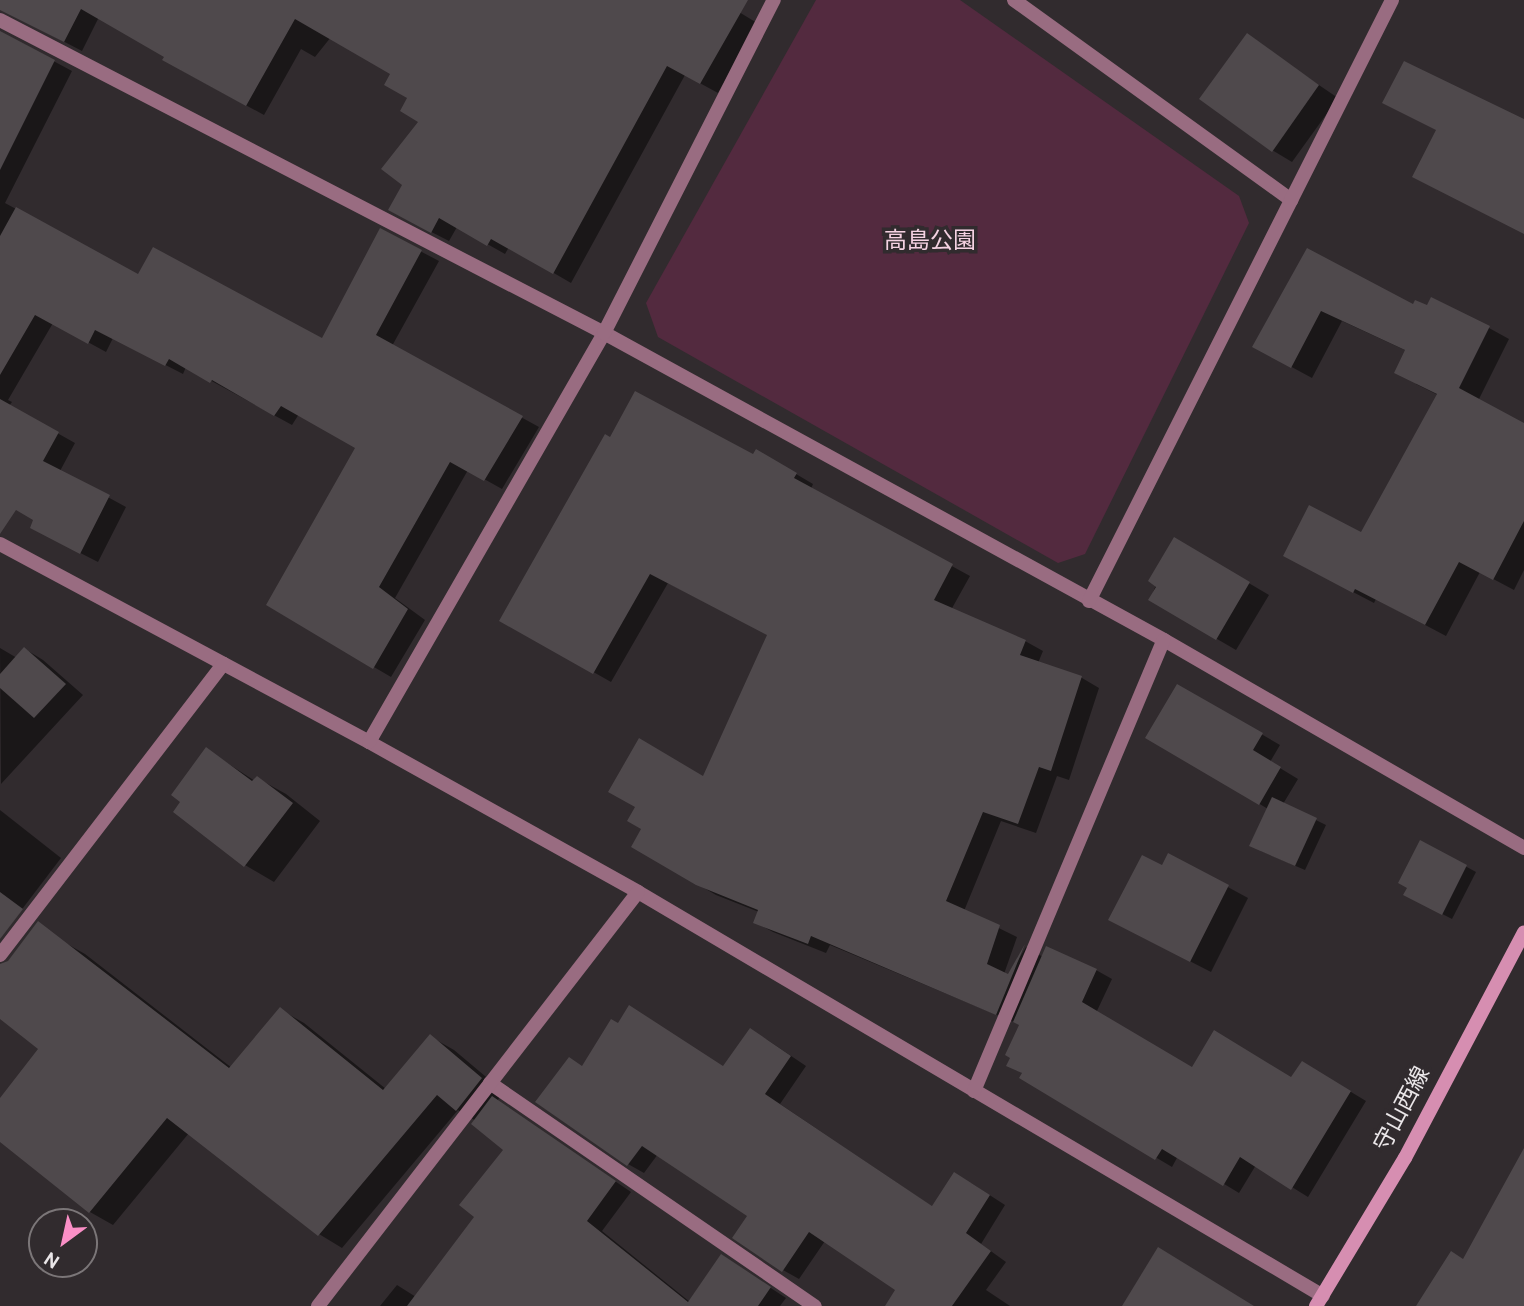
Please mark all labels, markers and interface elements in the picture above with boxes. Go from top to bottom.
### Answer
park label: 高島公園 [884,229,976,257]
street label: 守山西線 [1370,1063,1438,1157]
north arrow [28,1208,98,1278]
text: N [40,1245,65,1273]

